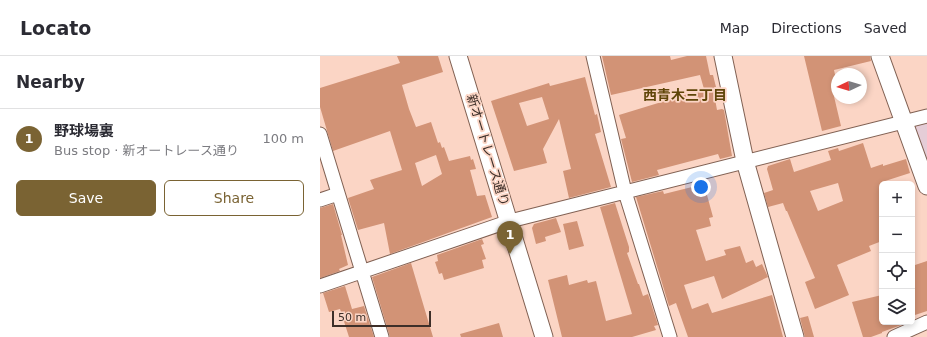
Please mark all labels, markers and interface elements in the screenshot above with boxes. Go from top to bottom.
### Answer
text: Locato [20,17,91,39]
text: Map [720,20,749,36]
text: Directions [771,20,842,36]
text: Saved [864,20,907,36]
north arrow [831,68,867,104]
text: Nearby [16,72,85,92]
district label: 西青木三丁目 [643,87,727,103]
street label: 新オートレース通り [464,92,512,208]
text: 野球場裏 [54,122,114,140]
text: 1 [24,131,34,146]
text: 100 m [262,131,304,146]
text: Bus stop · 新オートレース通り [54,143,239,158]
your location [691,177,711,197]
button: Save [16,180,156,216]
button: Share [164,180,304,216]
map controls [879,181,915,325]
button: + [879,181,915,217]
button: − [879,217,915,253]
pin: 1 [497,221,523,254]
button: locate [879,253,915,289]
button: layers [879,289,915,325]
scale bar [332,309,431,328]
text: 50 m [338,311,366,324]

